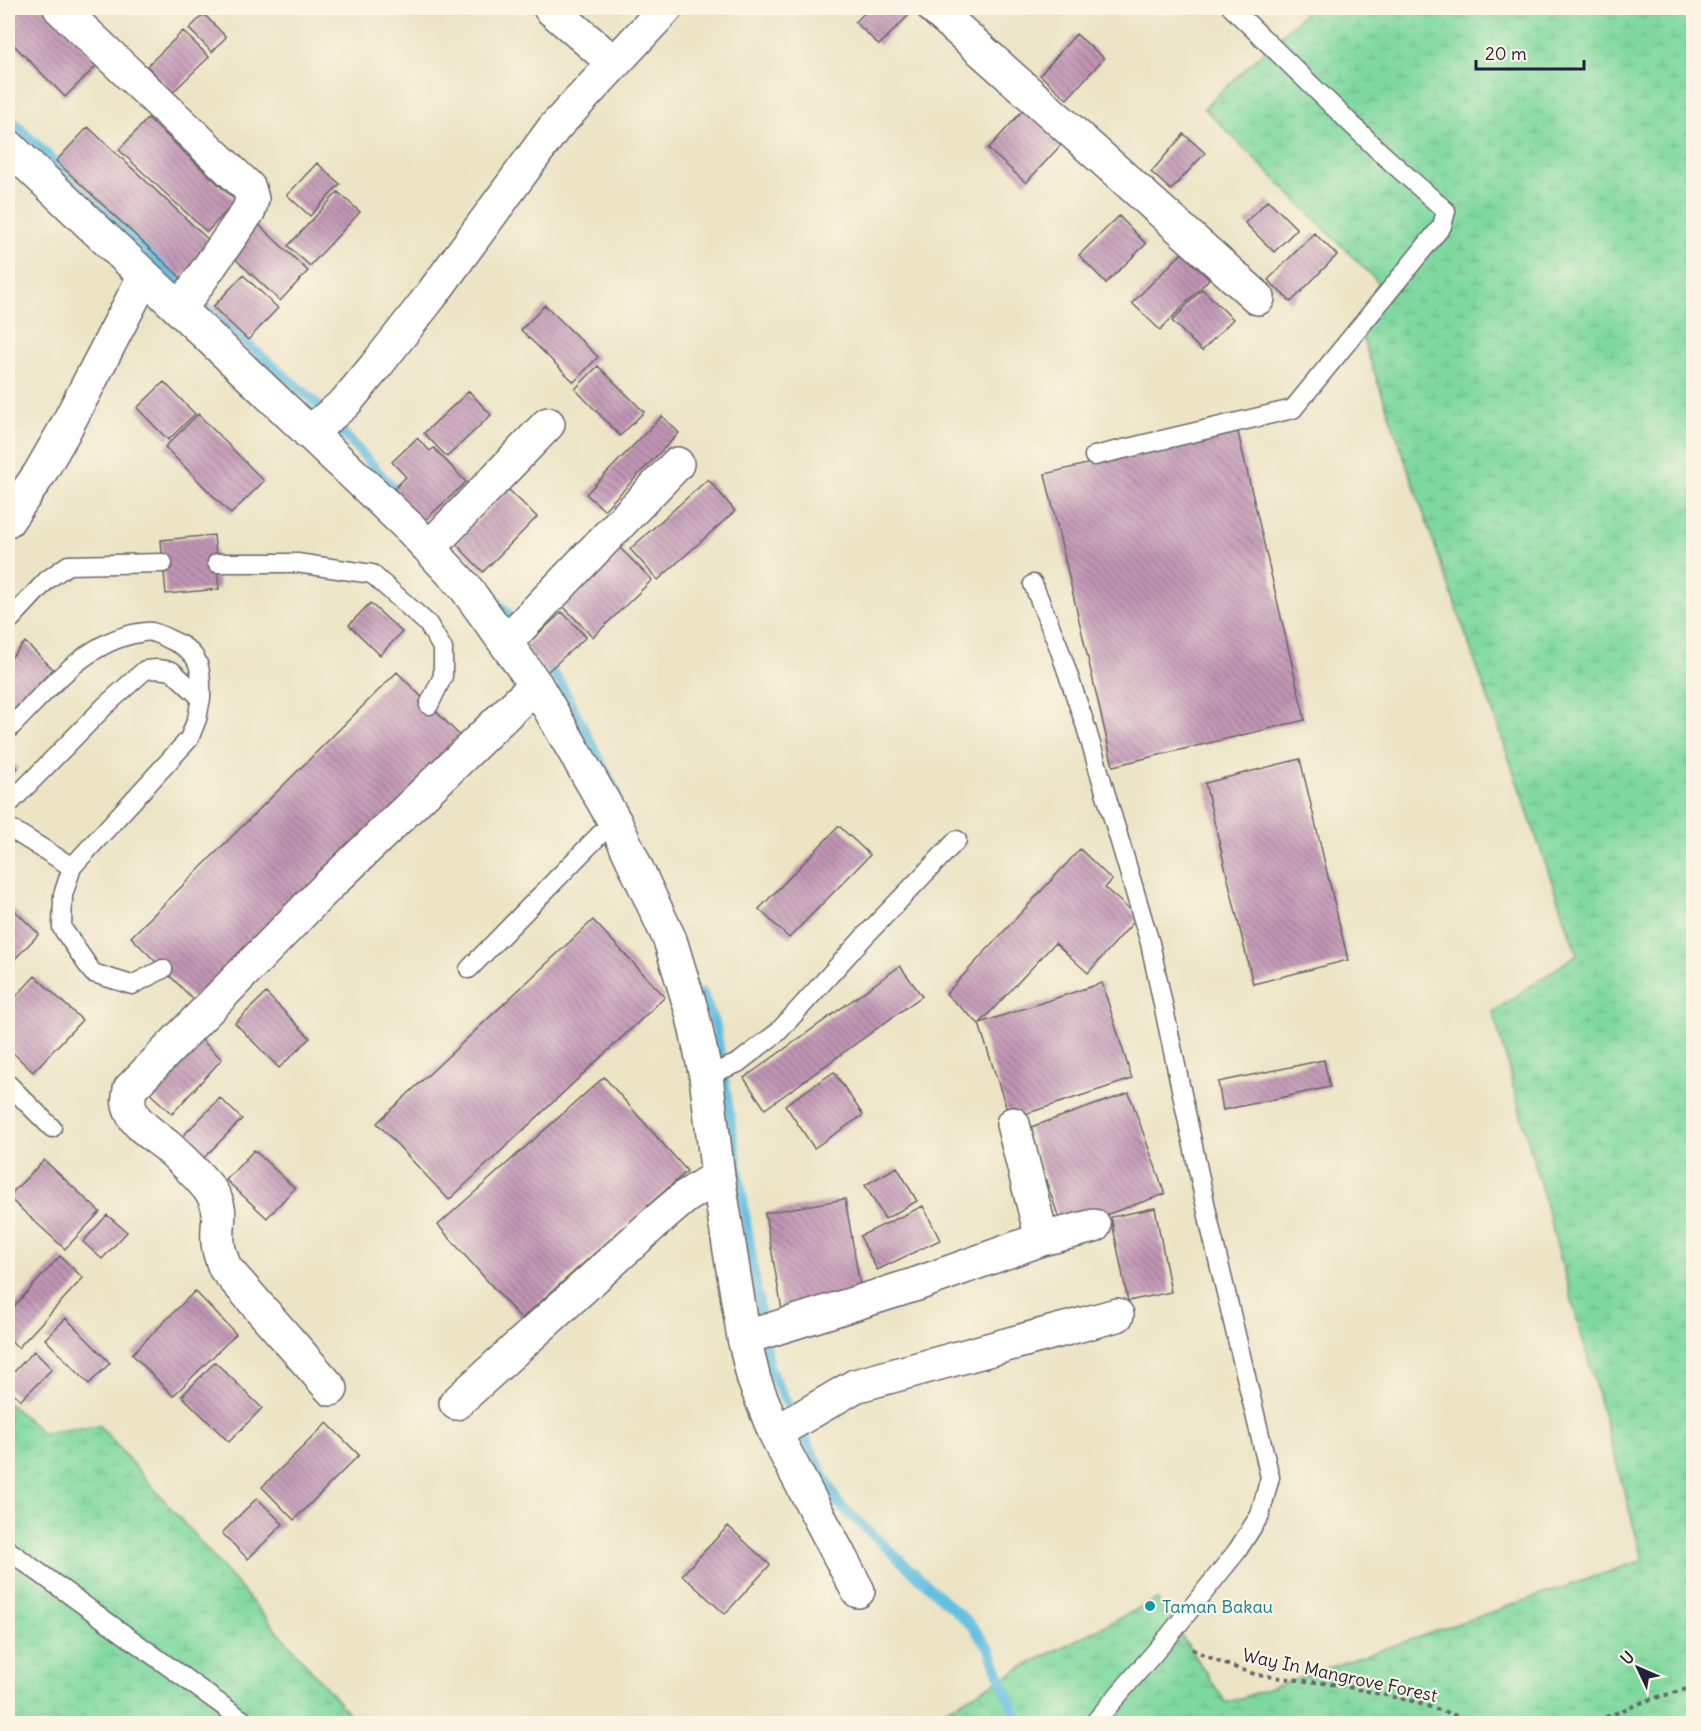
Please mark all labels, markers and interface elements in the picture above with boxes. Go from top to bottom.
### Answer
scale bar [1476,33,1584,71]
text: 20 m [1485,42,1527,65]
place label: Taman Bakau [1162,1595,1273,1618]
marker: Taman Bakau [1143,1599,1157,1613]
north arrow [1608,1638,1668,1698]
street label: Way In Mangrove Forest [1241,1643,1439,1707]
text: U [1616,1647,1638,1668]

